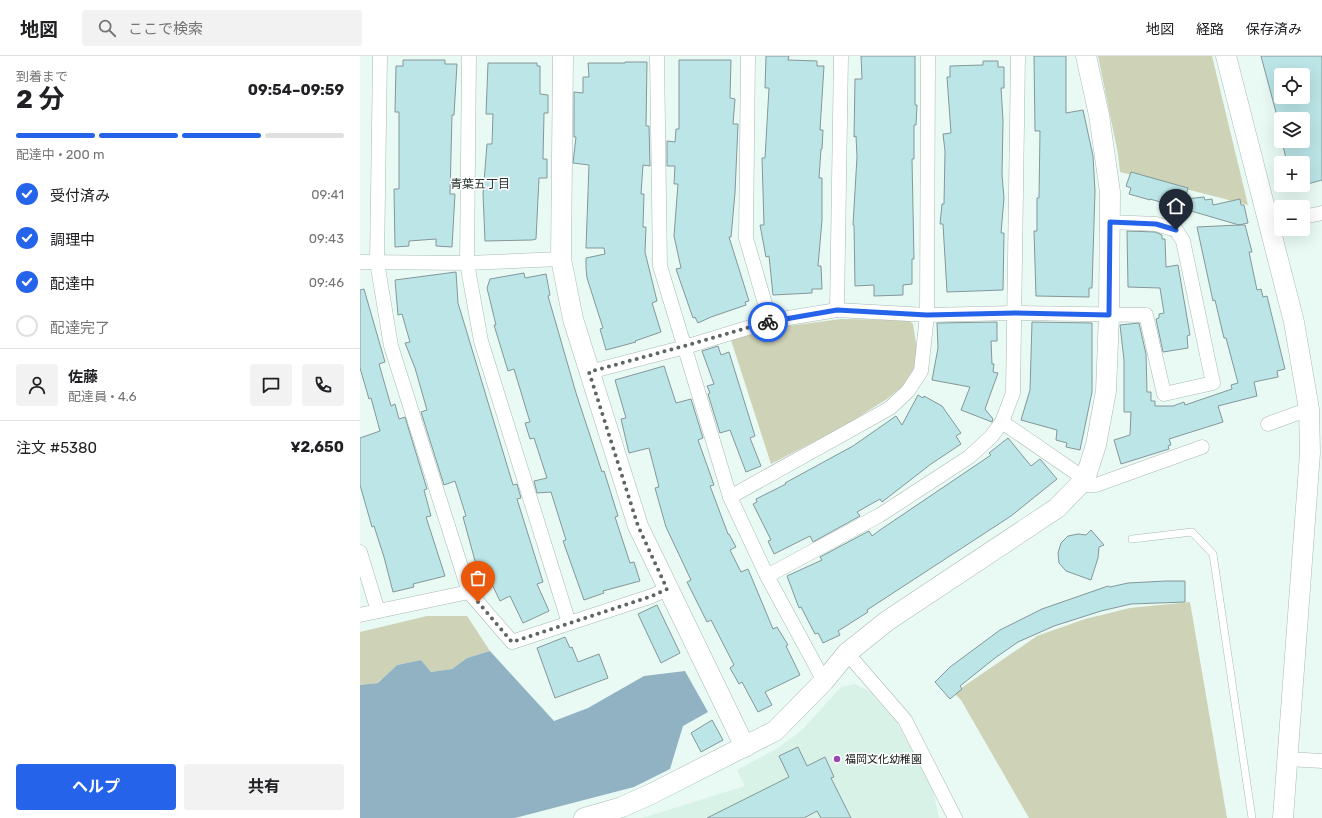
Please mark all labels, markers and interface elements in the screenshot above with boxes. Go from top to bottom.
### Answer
search box [82,10,362,46]
icon: search [96,17,118,39]
text: 地図 [20,18,58,41]
text: ここで検索 [128,20,203,38]
text: 地図 [1146,21,1174,38]
text: 経路 [1196,21,1224,38]
text: 保存済み [1246,21,1302,38]
map controls [1274,68,1310,236]
button: locate [1274,68,1310,104]
text: 到着まで [16,69,68,84]
text: 09:54–09:59 [248,81,344,99]
text: 2 分 [16,84,64,115]
button: layers [1274,112,1310,148]
text: 配達中 · 200 m [16,147,105,162]
button: + [1274,156,1310,192]
district label: 青葉五丁目 [450,177,510,191]
icon: check [16,183,38,205]
text: 受付済み [50,187,110,205]
text: 09:41 [311,187,344,202]
pin [1159,189,1193,230]
icon: home [1165,195,1187,217]
button: − [1274,200,1310,236]
icon: check [16,227,38,249]
text: 調理中 [50,231,95,249]
text: 09:43 [309,231,344,246]
icon: check [16,271,38,293]
text: 配達中 [50,275,95,293]
text: 09:46 [309,275,344,290]
courier [748,302,788,342]
icon: bike [757,311,779,333]
text: 配達完了 [50,319,110,337]
button: person [16,364,58,406]
button: chat [250,364,292,406]
button: phone [302,364,344,406]
text: 佐藤 [68,368,98,386]
text: 配達員 · 4.6 [68,389,137,404]
text: ¥2,650 [290,438,344,456]
text: 注文 #5380 [16,439,97,457]
pin [461,561,495,602]
icon: bag [467,567,489,589]
place label: 福岡文化幼稚園 [845,753,922,766]
marker: 福岡文化幼稚園 [832,754,842,764]
button: ヘルプ [16,764,176,810]
button: 共有 [184,764,344,810]

